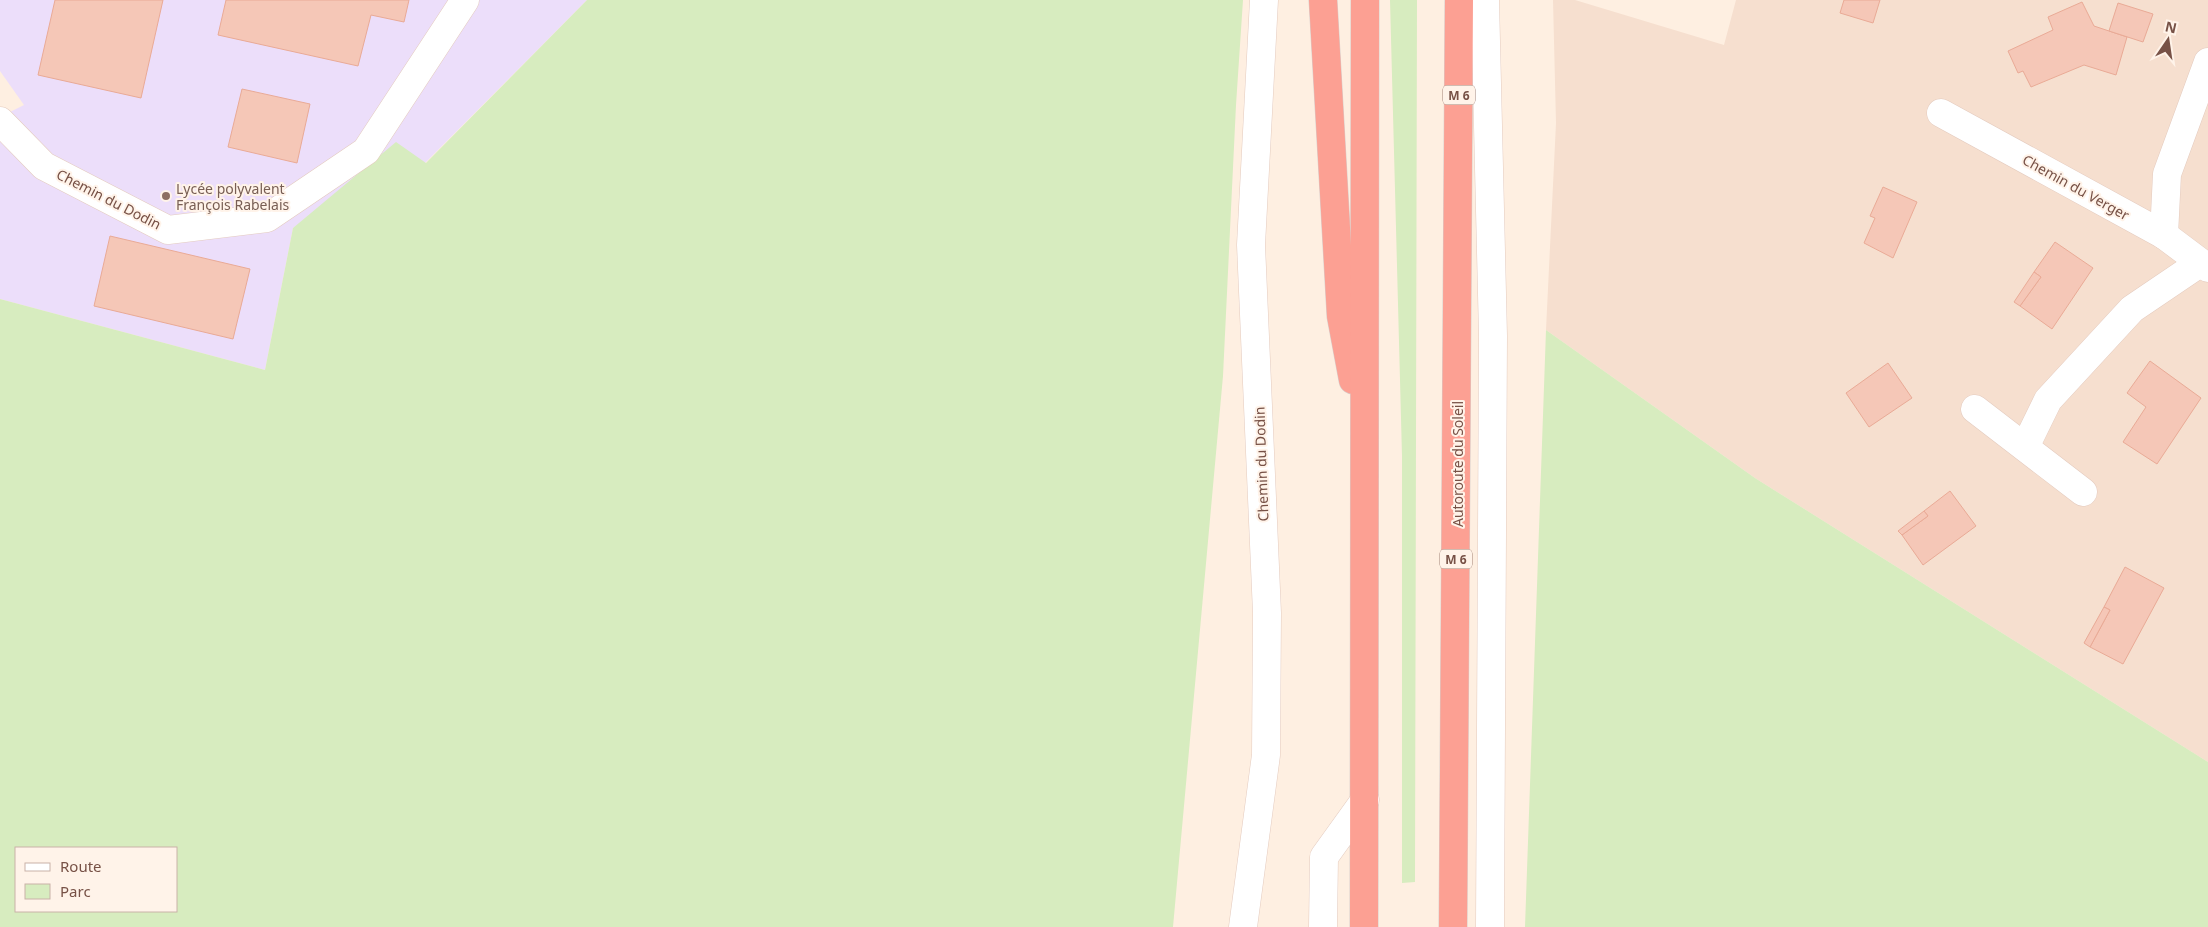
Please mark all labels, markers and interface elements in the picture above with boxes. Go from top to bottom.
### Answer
north arrow [2143,15,2193,65]
text: N [2163,16,2179,37]
road number: M 6 [1443,86,1475,104]
street label: Chemin du Verger [2019,150,2133,224]
street label: Chemin du Dodin [54,164,164,234]
place label: Lycée polyvalent François Rabelais [176,179,290,214]
marker: Lycée polyvalent François Rabelais [160,190,172,202]
street label: Autoroute du Soleil [1448,401,1467,527]
street label: Chemin du Dodin [1250,406,1272,522]
road number: M 6 [1440,550,1472,568]
legend [15,847,178,912]
text: Route [60,856,102,876]
text: Parc [60,881,91,901]

